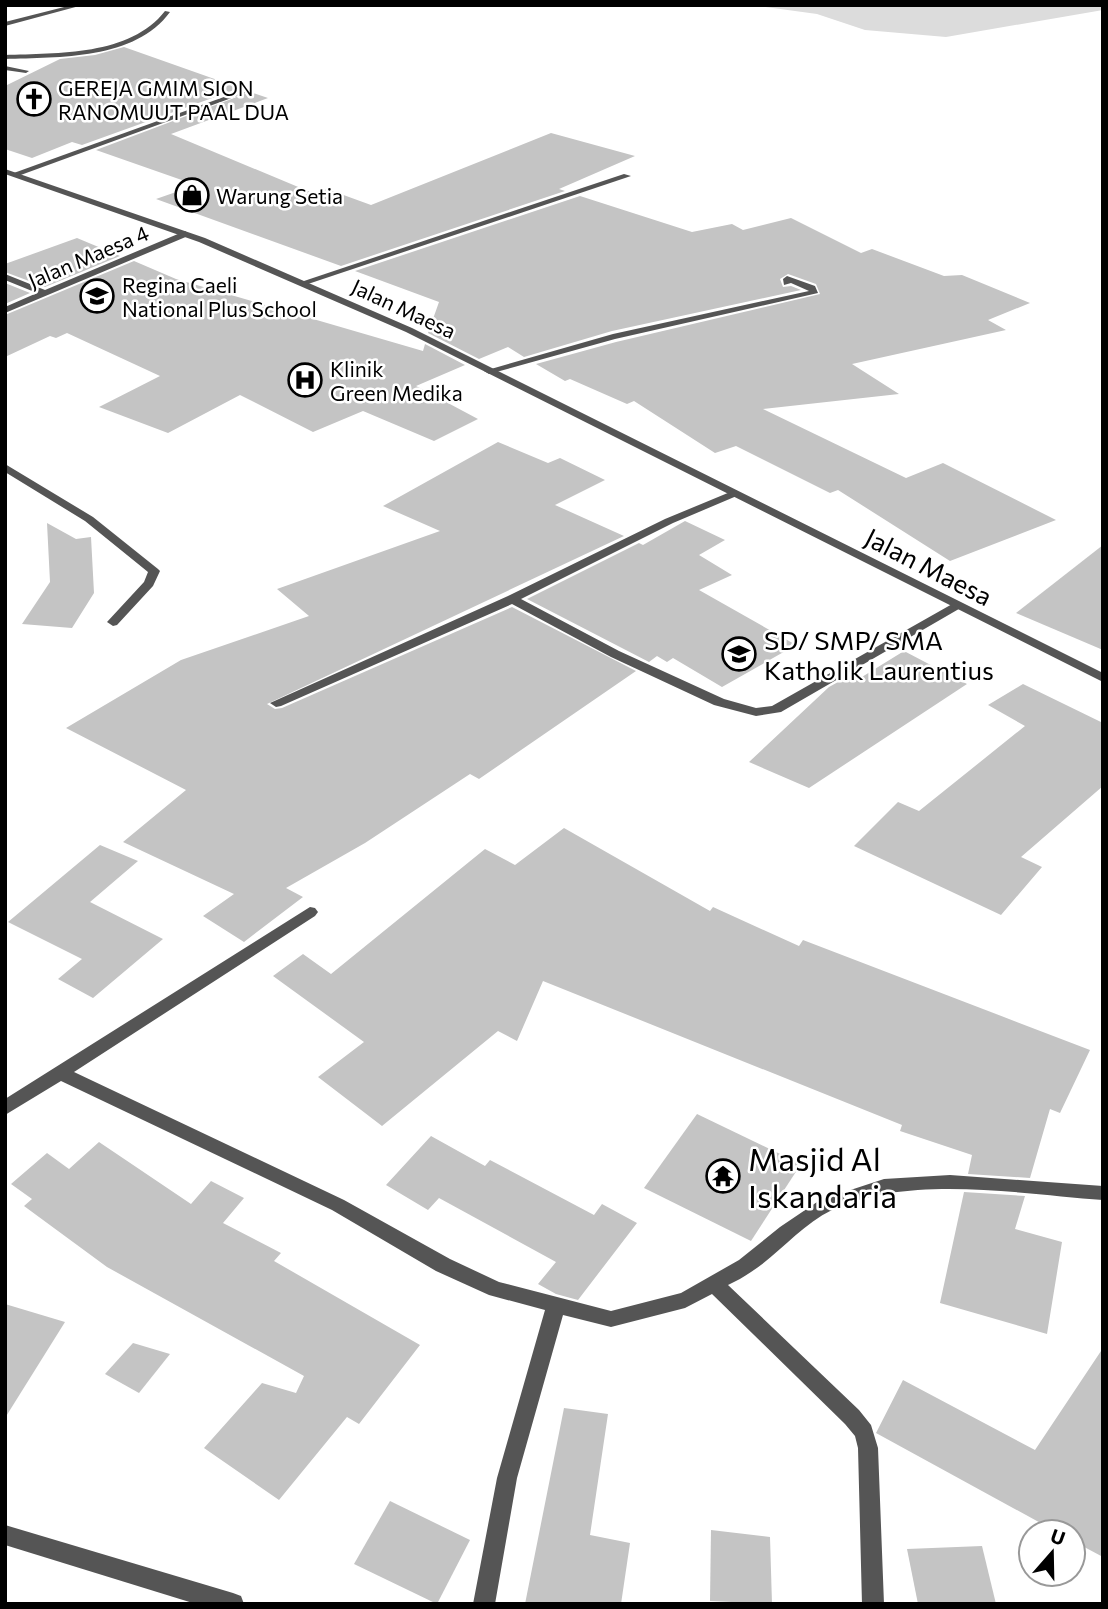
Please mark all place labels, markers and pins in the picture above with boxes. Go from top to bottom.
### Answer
place label: GEREJA GMIM SION RANOMUUT PAAL DUA [58,75,289,124]
church icon: GEREJA GMIM SION RANOMUUT PAAL DUA [15,80,53,118]
shop icon: Warung Setia [173,176,211,214]
place label: Warung Setia [216,183,343,208]
place label: Regina Caeli National Plus School [122,272,317,321]
school or university icon: Regina Caeli National Plus School [78,277,116,315]
place label: Klinik Green Medika [330,356,463,405]
hospital icon: Klinik Green Medika [286,361,324,399]
place label: SD/ SMP/ SMA Katholik Laurentius [764,624,994,685]
school or university icon: SD/ SMP/ SMA Katholik Laurentius [720,635,758,673]
place label: Masjid Al Iskandaria [748,1138,897,1215]
temple icon: Masjid Al Iskandaria [704,1157,742,1195]

